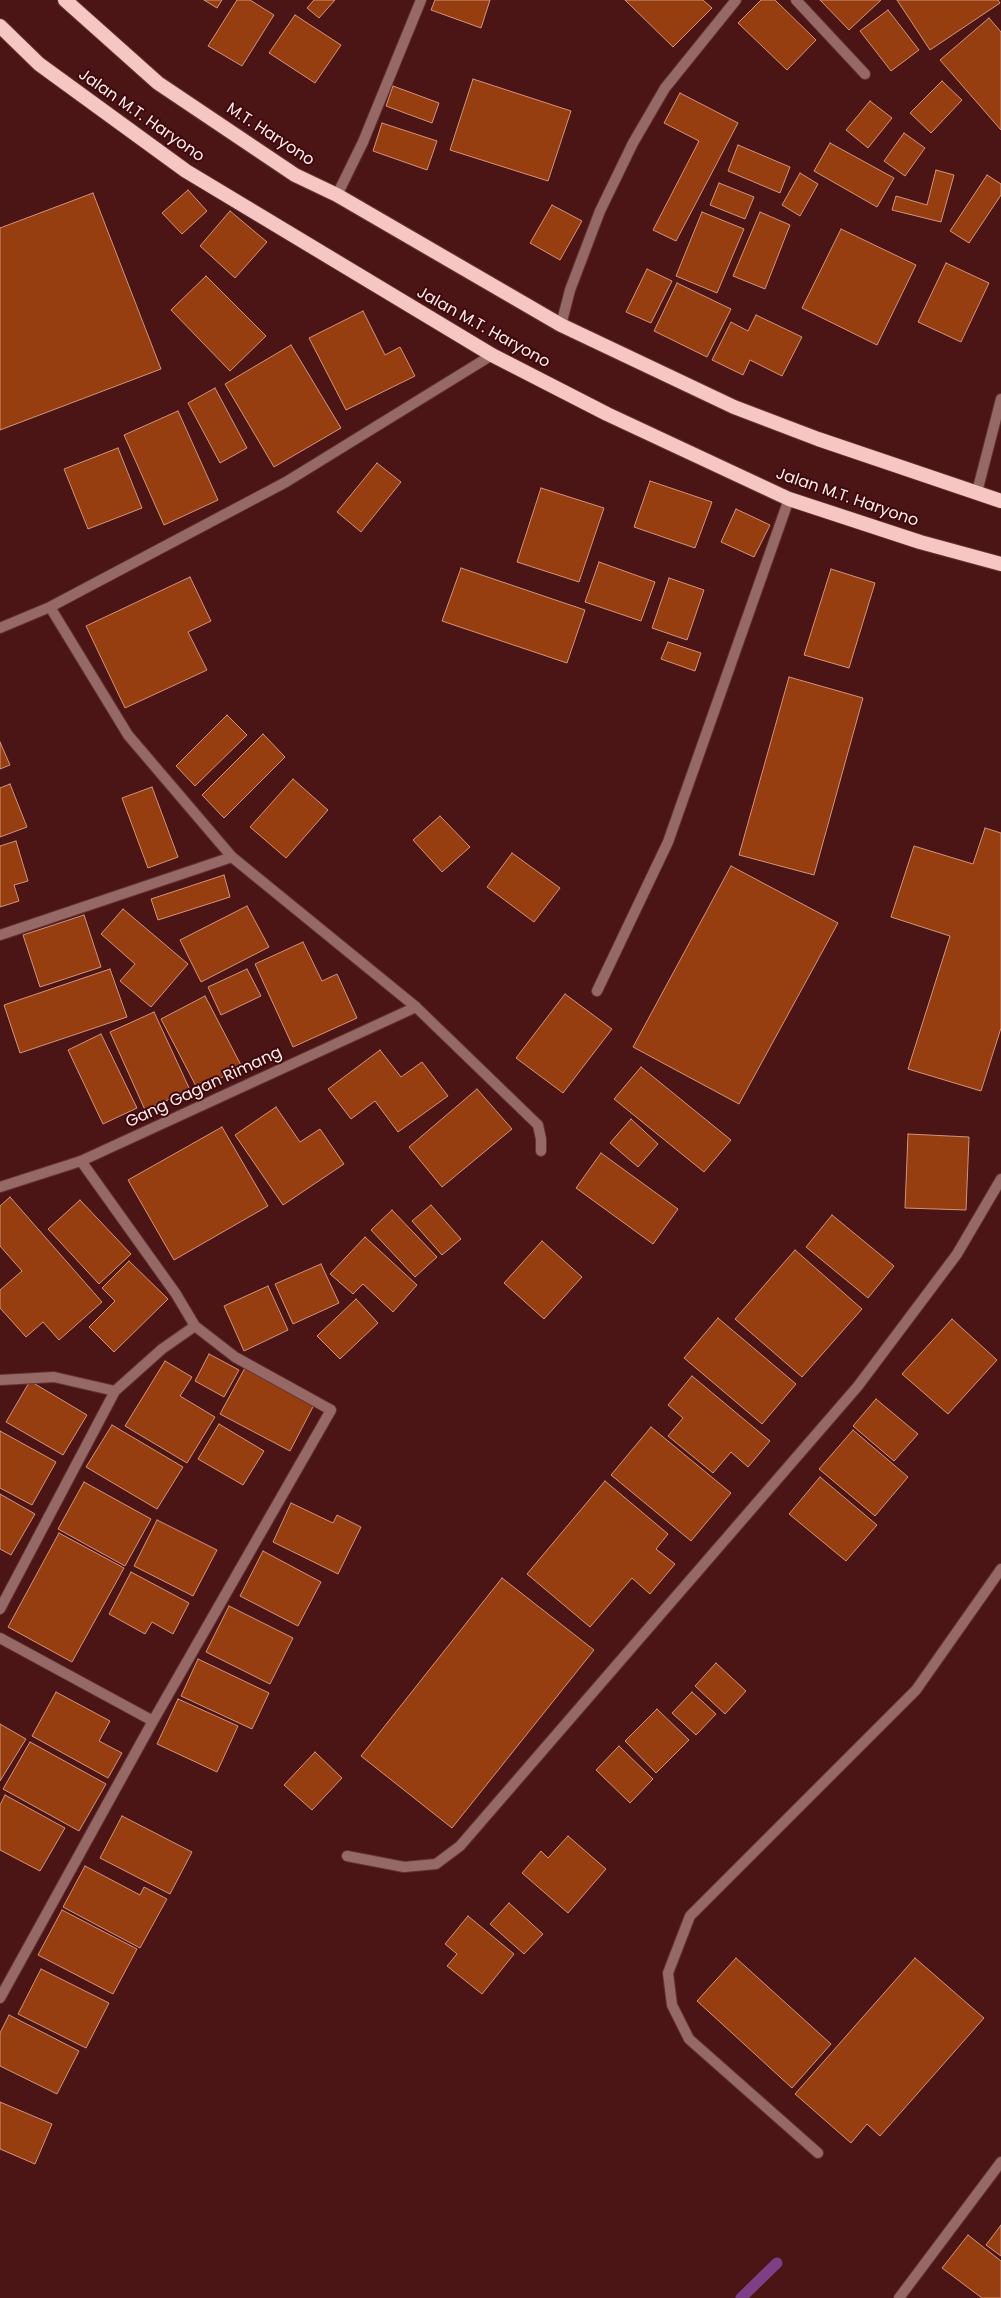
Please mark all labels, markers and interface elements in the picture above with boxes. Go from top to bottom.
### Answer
street label: Jalan M.T. Haryono [74,65,208,167]
street label: M.T. Haryono [222,99,318,171]
street label: Jalan M.T. Haryono [413,283,553,373]
street label: Jalan M.T. Haryono [773,465,921,531]
street label: Gang Gagan Rimang [123,1043,285,1133]

